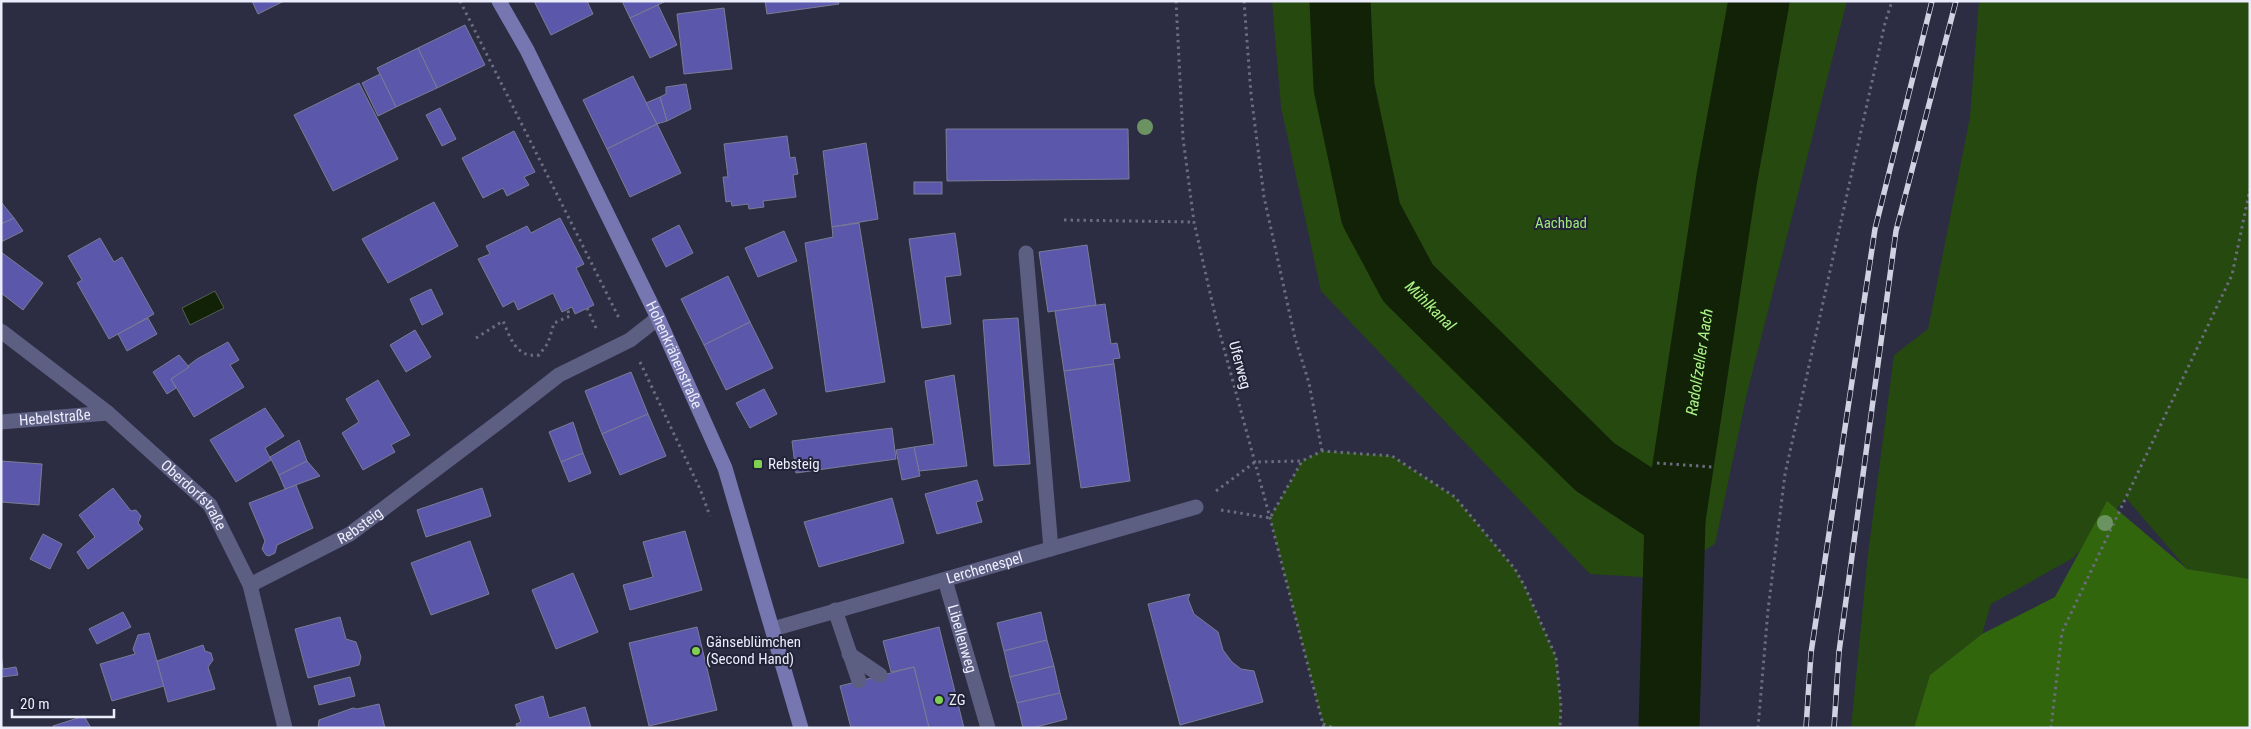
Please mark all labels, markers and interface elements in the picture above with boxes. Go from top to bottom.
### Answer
park label: Aachbad [1535,214,1587,232]
water label: Mühlkanal [1401,276,1460,335]
street label: Hohenkrähenstraße [642,298,706,411]
water label: Radolfzeller Aach [1681,307,1716,416]
street label: Uferweg [1225,339,1255,391]
street label: Hebelstraße [18,405,91,429]
place label: Rebsteig [768,455,820,473]
street label: Oberdorfstraße [157,456,230,533]
marker: Rebsteig [752,458,764,470]
street label: Rebsteig [334,504,386,548]
street label: Lerchenespel [944,548,1025,588]
street label: Libellenweg [944,602,980,675]
place label: Gänseblümchen (Second Hand) [706,633,801,668]
marker: Gänseblümchen (Second Hand) [690,645,702,657]
scale bar [12,686,115,718]
place label: ZG [949,691,966,709]
marker: ZG [933,694,945,706]
text: 20 m [20,695,50,713]

